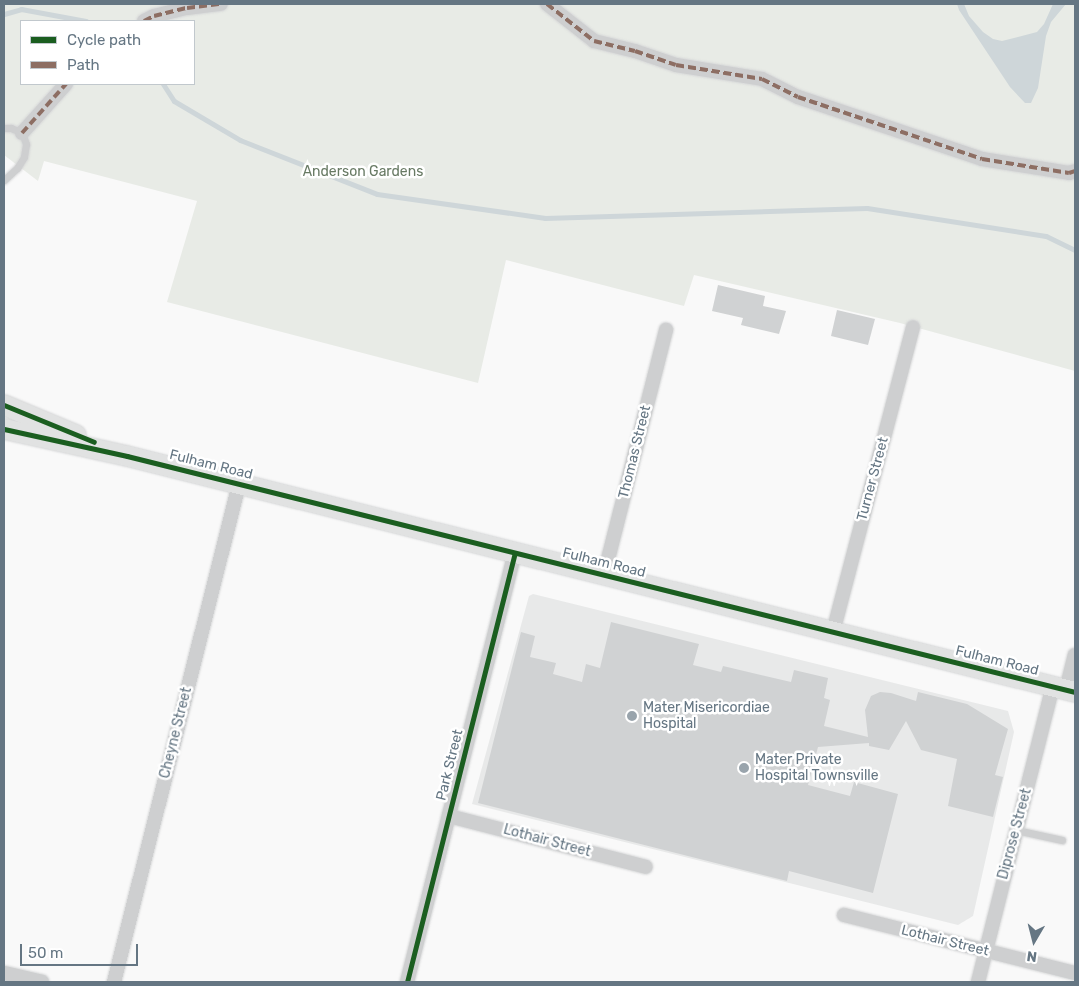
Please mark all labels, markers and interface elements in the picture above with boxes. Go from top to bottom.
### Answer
legend [20,20,195,85]
text: Cycle path [67,31,141,49]
text: Path [67,56,100,74]
park label: Anderson Gardens [303,164,423,180]
street label: Thomas Street [615,404,655,500]
street label: Turner Street [854,435,892,523]
street label: Fulham Road [168,447,254,483]
street label: Fulham Road [561,545,647,581]
street label: Fulham Road [954,643,1040,679]
street label: Cheyne Street [157,686,195,780]
place label: Mater Misericordiae Hospital [643,700,770,732]
marker: Mater Misericordiae Hospital [625,709,639,723]
street label: Park Street [433,728,467,802]
place label: Mater Private Hospital Townsville [755,752,879,784]
marker: Mater Private Hospital Townsville [737,761,751,775]
street label: Diprose Street [995,787,1035,881]
street label: Lothair Street [501,821,593,861]
north arrow [1009,916,1059,966]
street label: Lothair Street [899,922,991,960]
scale bar [22,934,140,966]
text: 50 m [28,944,63,962]
text: N [1026,947,1038,965]

